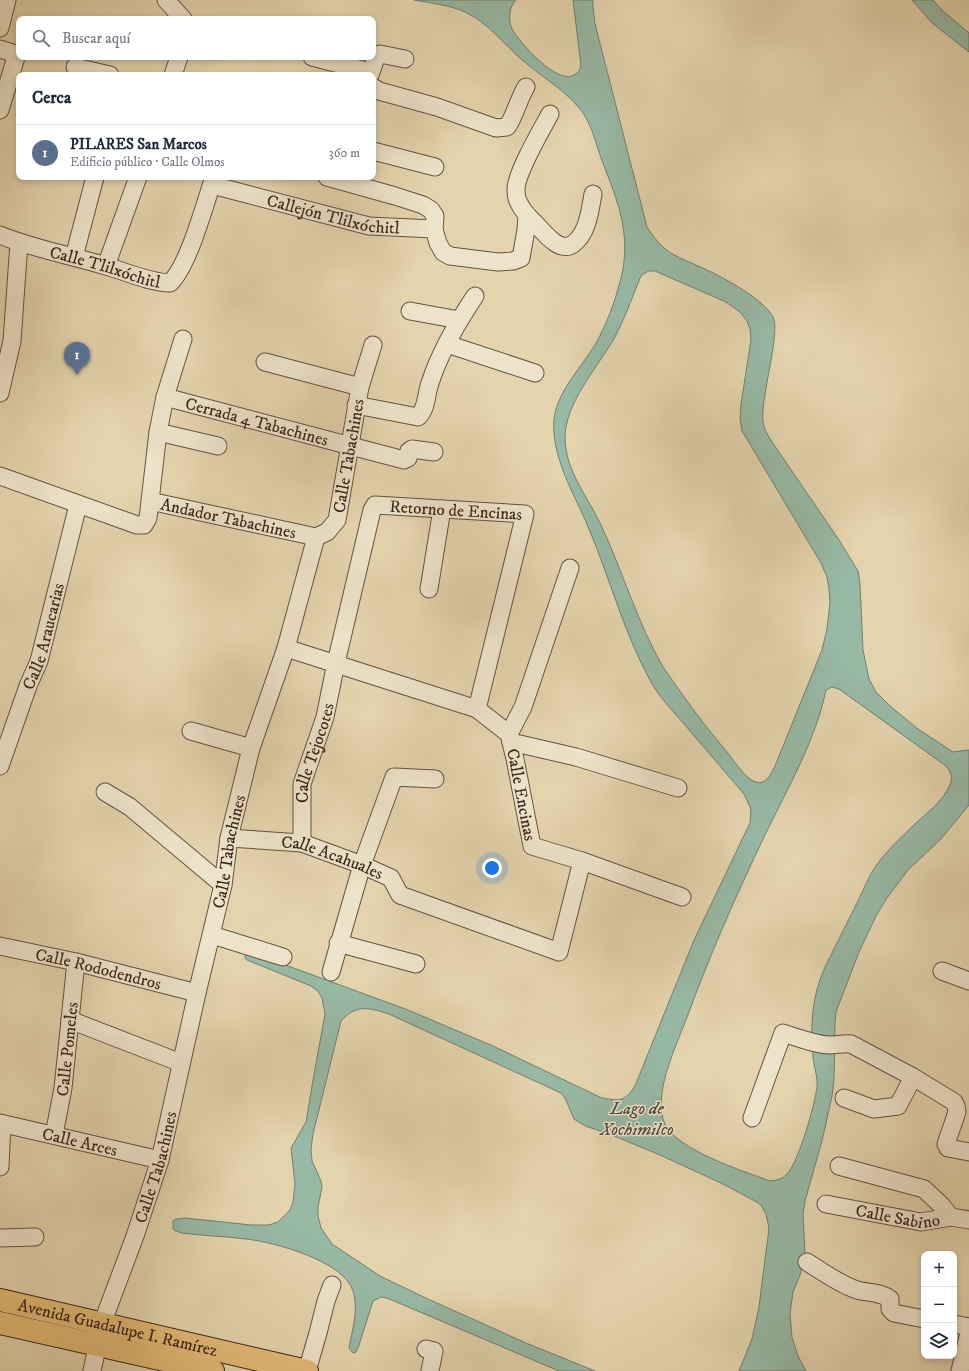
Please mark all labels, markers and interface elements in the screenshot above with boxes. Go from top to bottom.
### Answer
search box [16,16,376,60]
icon: search [30,27,52,49]
text: Buscar aquí [62,29,130,48]
text: Cerca [32,87,71,109]
text: PILARES San Marcos [70,135,207,154]
text: 1 [43,145,47,161]
text: 360 m [329,145,360,161]
text: Edificio público · Calle Olmos [70,154,225,170]
street label: Callejón Tlilxóchitl [264,190,400,239]
street label: Calle Tlilxóchitl [47,241,162,294]
pin: 1 [64,342,90,375]
street label: Cerrada 4 Tabachines [183,393,331,452]
street label: Calle Tabachines [328,397,370,515]
street label: Andador Tabachines [158,494,298,544]
street label: Retorno de Encinas [389,496,523,526]
street label: Calle Araucarias [18,581,70,693]
street label: Calle Tejocotes [292,701,340,803]
street label: Calle Encinas [501,746,541,843]
street label: Calle Tabachines [208,792,251,911]
street label: Calle Acahuales [281,832,387,885]
your location [482,858,502,878]
street label: Calle Rododendros [33,944,164,995]
street label: Calle Pomeles [52,1001,84,1098]
water label: Lago de Xochimilco [598,1098,674,1141]
street label: Calle Tabachines [130,1109,183,1226]
street label: Calle Arces [40,1123,120,1162]
street label: Calle Sabino [854,1200,942,1234]
map controls [921,1251,957,1359]
button: + [921,1251,957,1287]
button: − [921,1287,957,1323]
street label: Avenida Guadalupe I. Ramírez [16,1294,220,1362]
button: layers [921,1323,957,1359]

